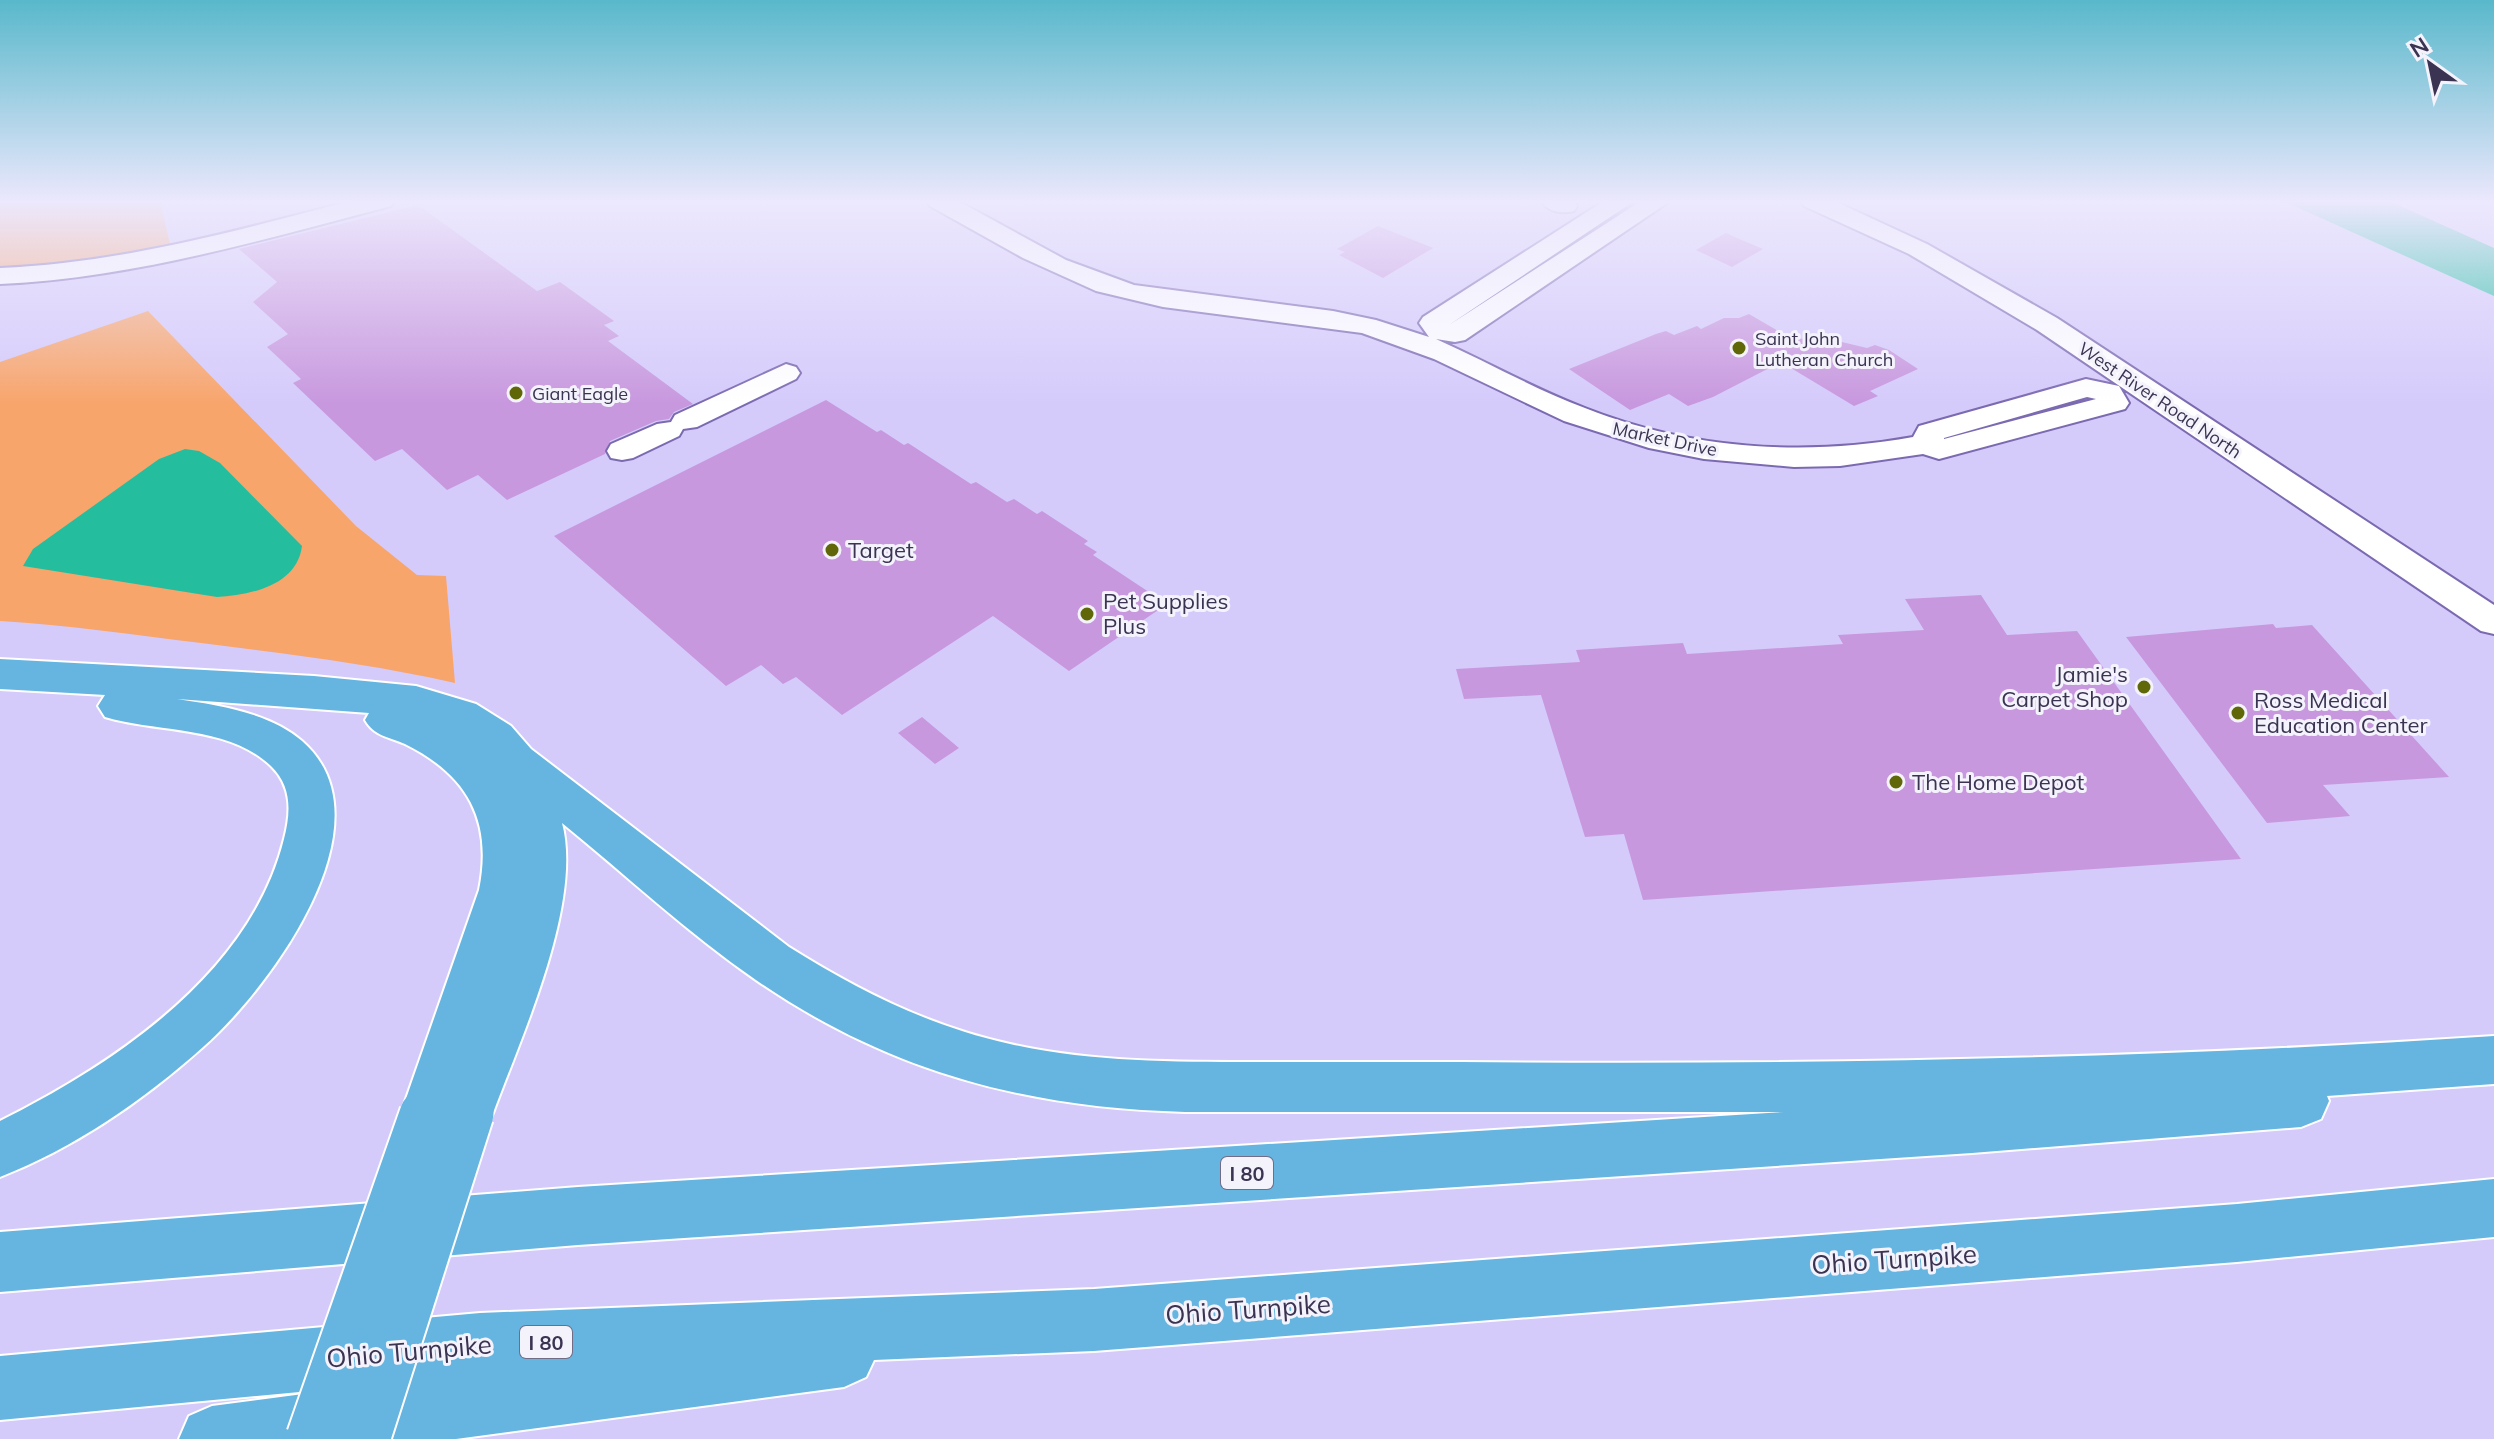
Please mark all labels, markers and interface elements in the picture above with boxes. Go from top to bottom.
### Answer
north arrow [2390,24,2470,104]
text: N [2405,31,2434,63]
place label: Saint John Lutheran Church [1755,327,1893,371]
street label: West River Road North [2074,337,2246,463]
marker: Saint John Lutheran Church [1730,339,1748,357]
place label: Giant Eagle [532,382,628,405]
marker: Giant Eagle [507,384,525,402]
street label: Market Drive [1611,417,1719,461]
place label: Target [848,536,914,564]
marker: Target [823,541,841,559]
place label: Pet Supplies Plus [1103,587,1228,640]
marker: Pet Supplies Plus [1078,605,1096,623]
place label: Jamie's Carpet Shop [2001,660,2128,713]
marker: Jamie's Carpet Shop [2135,678,2153,696]
place label: Ross Medical Education Center [2254,686,2428,739]
marker: Ross Medical Education Center [2229,704,2247,722]
place label: The Home Depot [1912,768,2084,796]
marker: The Home Depot [1887,773,1905,791]
road number: I 80 [1221,1157,1273,1189]
street label: Ohio Turnpike [1810,1237,1978,1281]
street label: Ohio Turnpike [1164,1287,1332,1331]
road number: I 80 [520,1326,572,1358]
street label: Ohio Turnpike [325,1327,493,1375]

